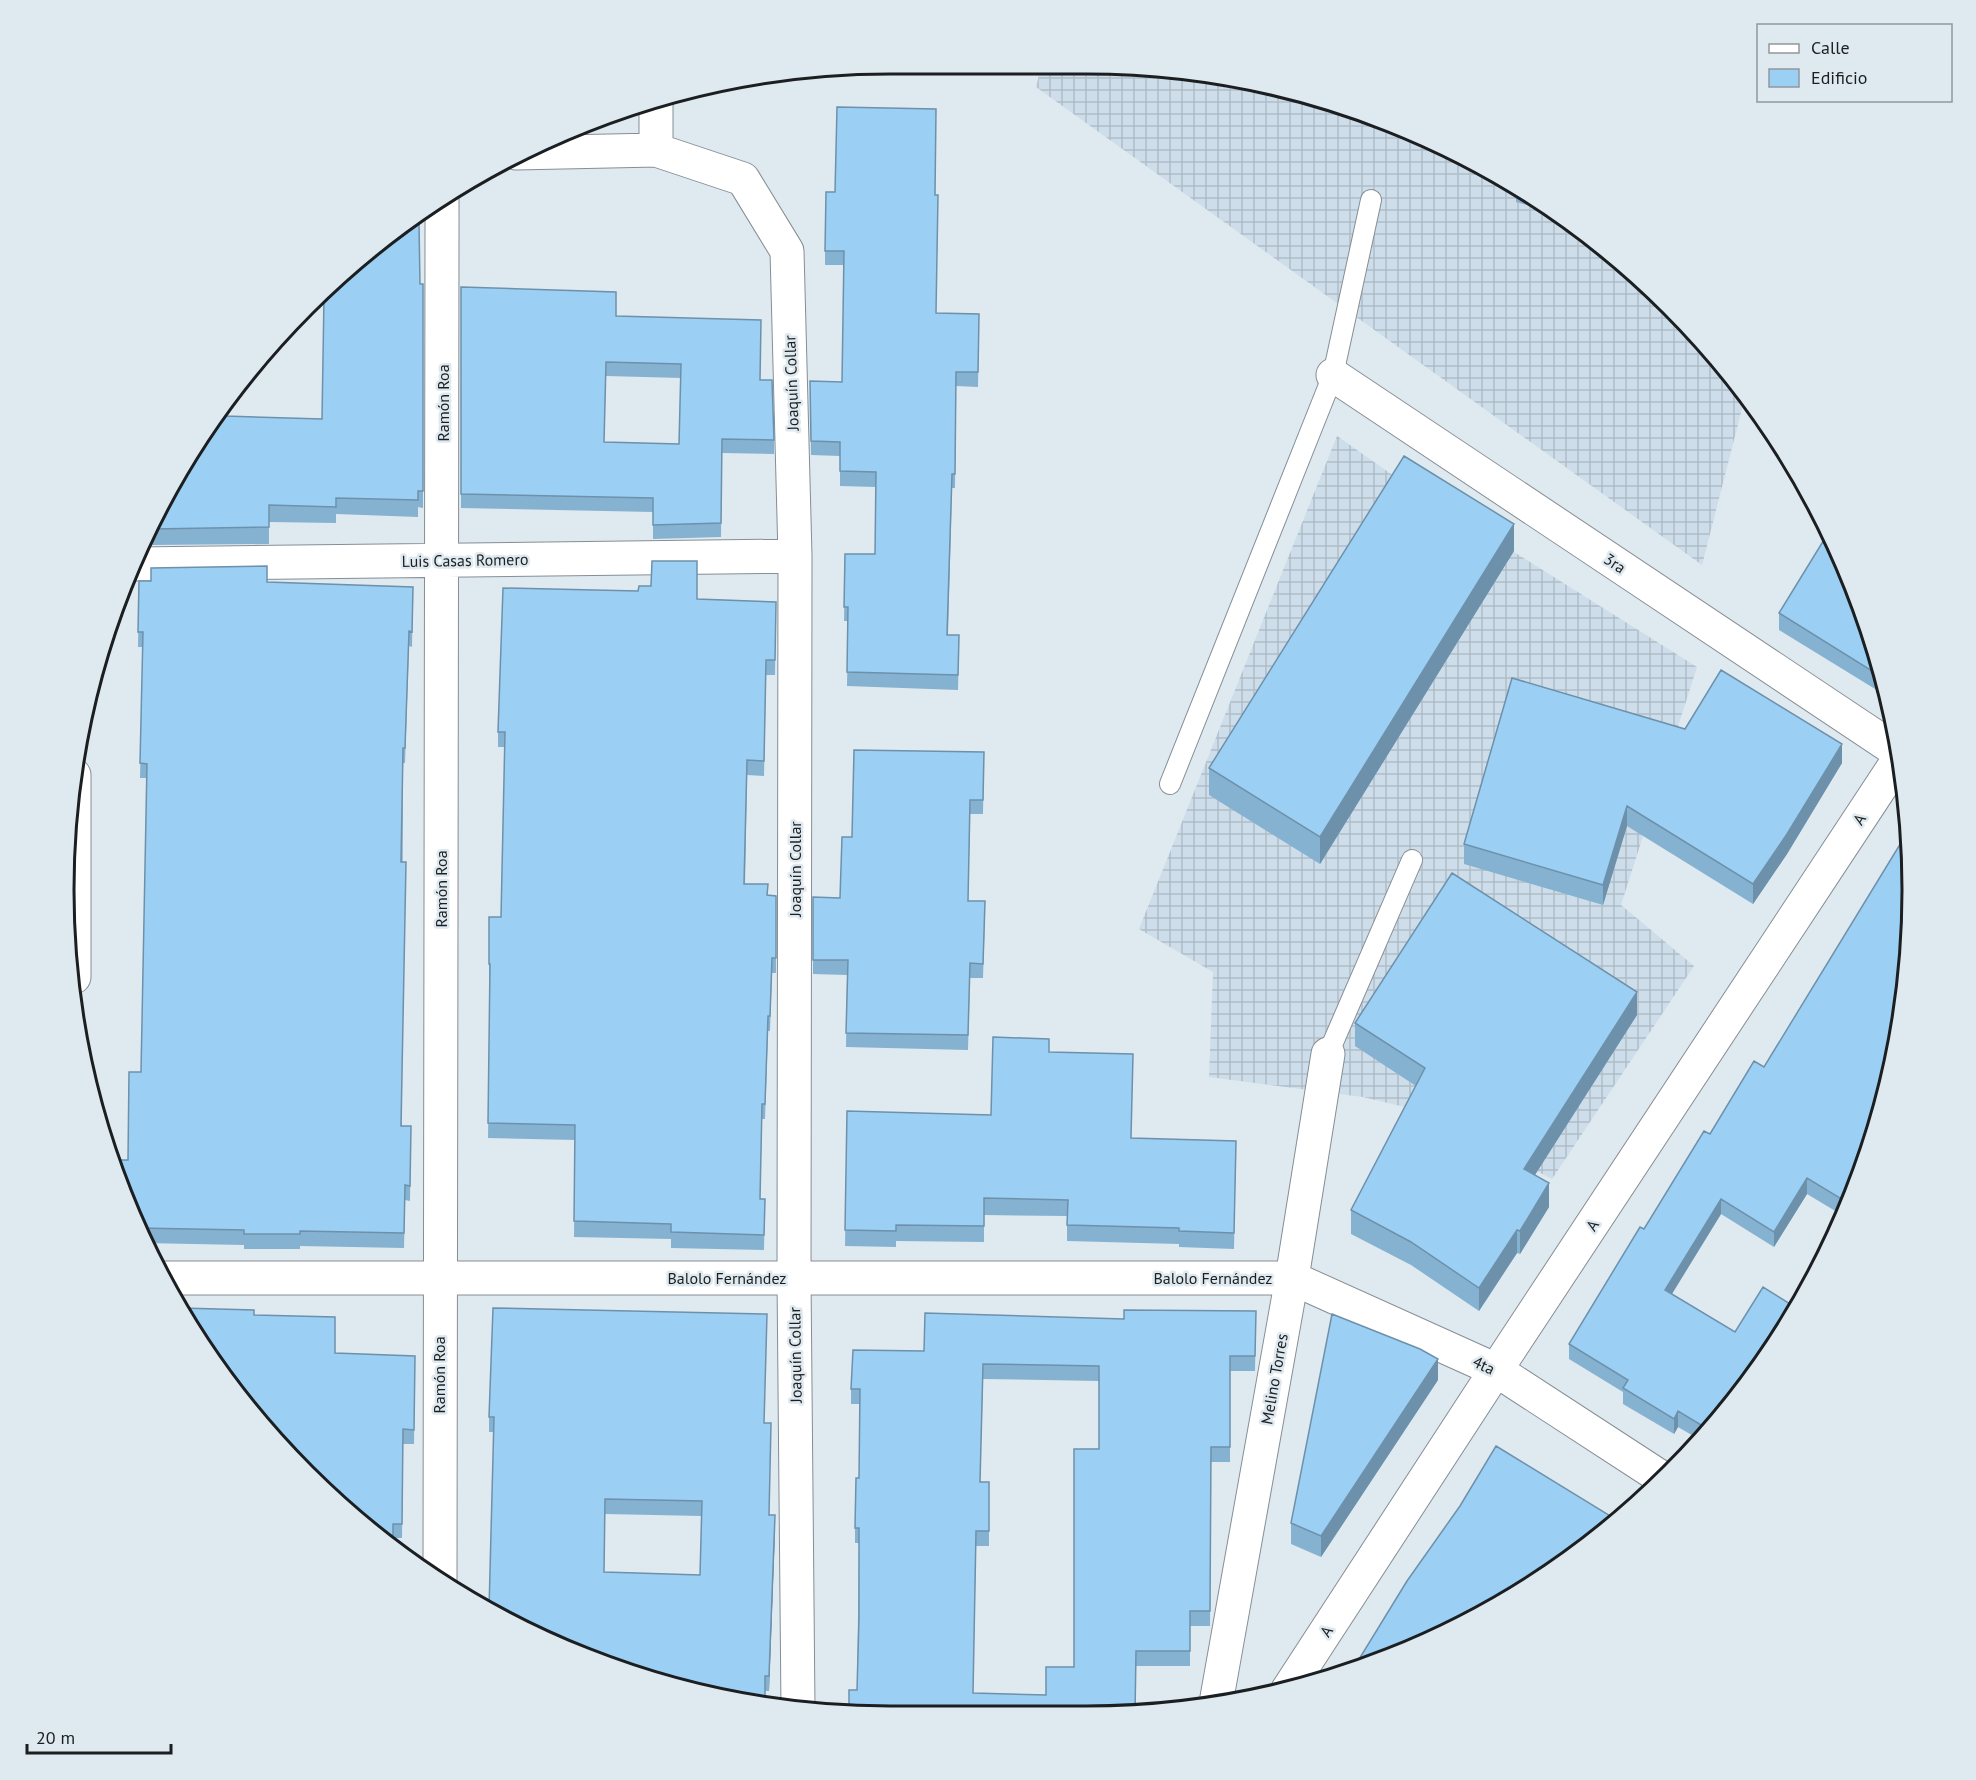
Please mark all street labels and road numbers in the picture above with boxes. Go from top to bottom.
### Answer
street label: Joaquín Collar [779,334,803,432]
street label: Ramón Roa [433,364,453,442]
street label: Luis Casas Romero [401,549,529,571]
street label: 3ra [1600,549,1630,577]
street label: A [1848,809,1870,828]
street label: Joaquín Collar [785,821,805,918]
street label: Ramón Roa [431,850,451,928]
street label: A [1581,1215,1603,1234]
street label: Balolo Fernández [667,1268,787,1288]
street label: Balolo Fernández [1153,1268,1273,1288]
street label: Joaquín Collar [784,1306,806,1404]
street label: Melino Torres [1256,1332,1292,1426]
street label: Ramón Roa [429,1336,449,1414]
street label: 4ta [1470,1351,1498,1379]
street label: A [1315,1621,1337,1640]

